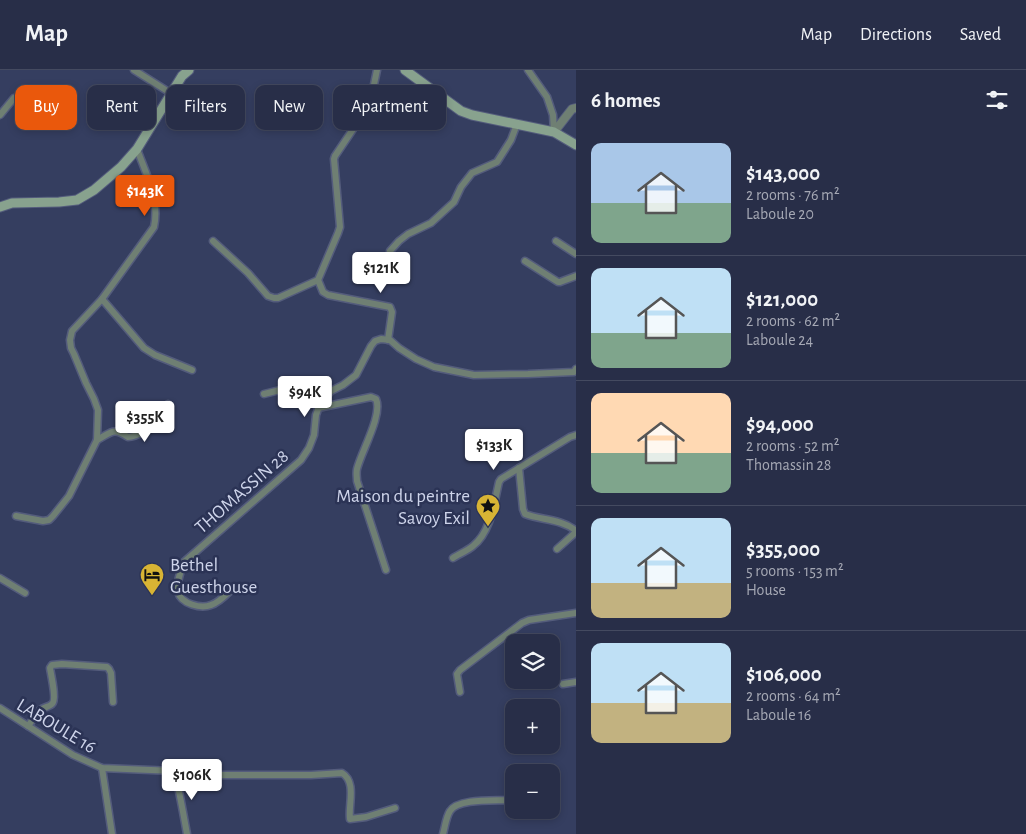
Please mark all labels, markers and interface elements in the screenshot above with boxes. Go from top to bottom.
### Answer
text: Map [25,22,68,46]
text: Map [801,26,832,44]
text: Directions [860,26,932,44]
text: Saved [960,26,1001,44]
chip: Buy [15,85,77,130]
chip: Rent [87,85,156,130]
chip: Filters [166,85,245,130]
chip: New [255,85,323,130]
chip: Apartment [333,85,446,130]
icon: filters [983,86,1011,114]
text: 6 homes [591,90,661,111]
icon: home [631,163,691,223]
text: $143,000 [746,163,820,184]
pin: $143K [110,174,180,217]
text: $143K [126,183,164,199]
text: 2 rooms · 76 m² [746,187,840,203]
text: Laboule 20 [746,206,814,222]
pin: $121K [346,252,416,294]
text: $121K [363,260,399,276]
icon: home [631,288,691,348]
text: $121,000 [746,289,818,310]
text: 2 rooms · 62 m² [746,313,840,329]
text: Laboule 24 [746,332,813,348]
pin: $94K [275,376,335,418]
text: $94K [289,384,321,400]
pin: $355K [110,400,180,443]
text: $355K [126,409,164,425]
icon: home [631,413,691,473]
text: $94,000 [746,414,814,435]
pin: $133K [459,428,529,471]
text: $133K [476,437,512,453]
text: 2 rooms · 52 m² [746,438,839,454]
street label: THOMASSIN 28 [192,447,292,538]
text: Thomassin 28 [746,457,831,473]
place label: Maison du peintre Savoy Exil [336,487,470,528]
place icon: Maison du peintre Savoy Exil [475,493,501,527]
icon: home [631,538,691,598]
text: $355,000 [746,539,820,560]
place label: Bethel Guesthouse [170,556,257,597]
hotel icon: Bethel Guesthouse [139,562,165,596]
text: 5 rooms · 153 m² [746,563,844,579]
text: House [746,582,786,598]
map controls [505,634,560,819]
button: layers [505,634,560,689]
icon: home [631,663,691,723]
text: $106,000 [746,664,822,685]
text: 2 rooms · 64 m² [746,688,841,704]
street label: LABOULE 16 [13,695,99,757]
button: + [505,699,560,754]
text: Laboule 16 [746,707,811,723]
pin: $106K [157,758,227,801]
button: − [505,764,560,819]
text: $106K [173,767,211,783]

